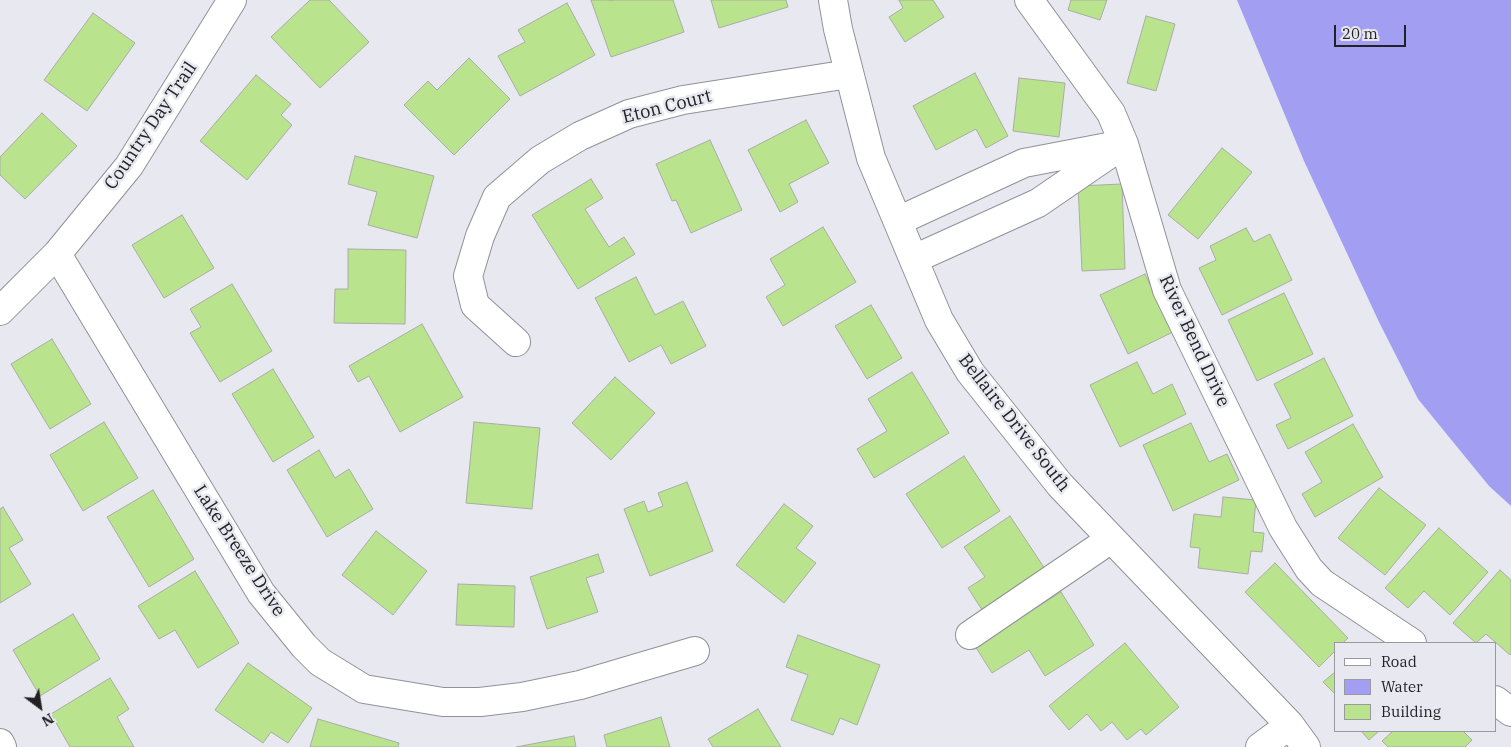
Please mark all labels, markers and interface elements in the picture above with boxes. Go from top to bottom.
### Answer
scale bar [1336,15,1408,47]
text: 20 m [1342,24,1378,43]
street label: Country Day Trail [100,58,202,194]
street label: Eton Court [620,86,714,128]
street label: River Bend Drive [1154,272,1234,410]
street label: Bellaire Drive South [954,350,1074,496]
street label: Lake Breeze Drive [189,481,289,621]
legend [1334,642,1496,732]
text: Road [1381,652,1417,671]
text: Water [1381,677,1423,696]
north arrow [15,682,65,732]
text: Building [1381,702,1441,721]
text: N [38,709,57,730]

